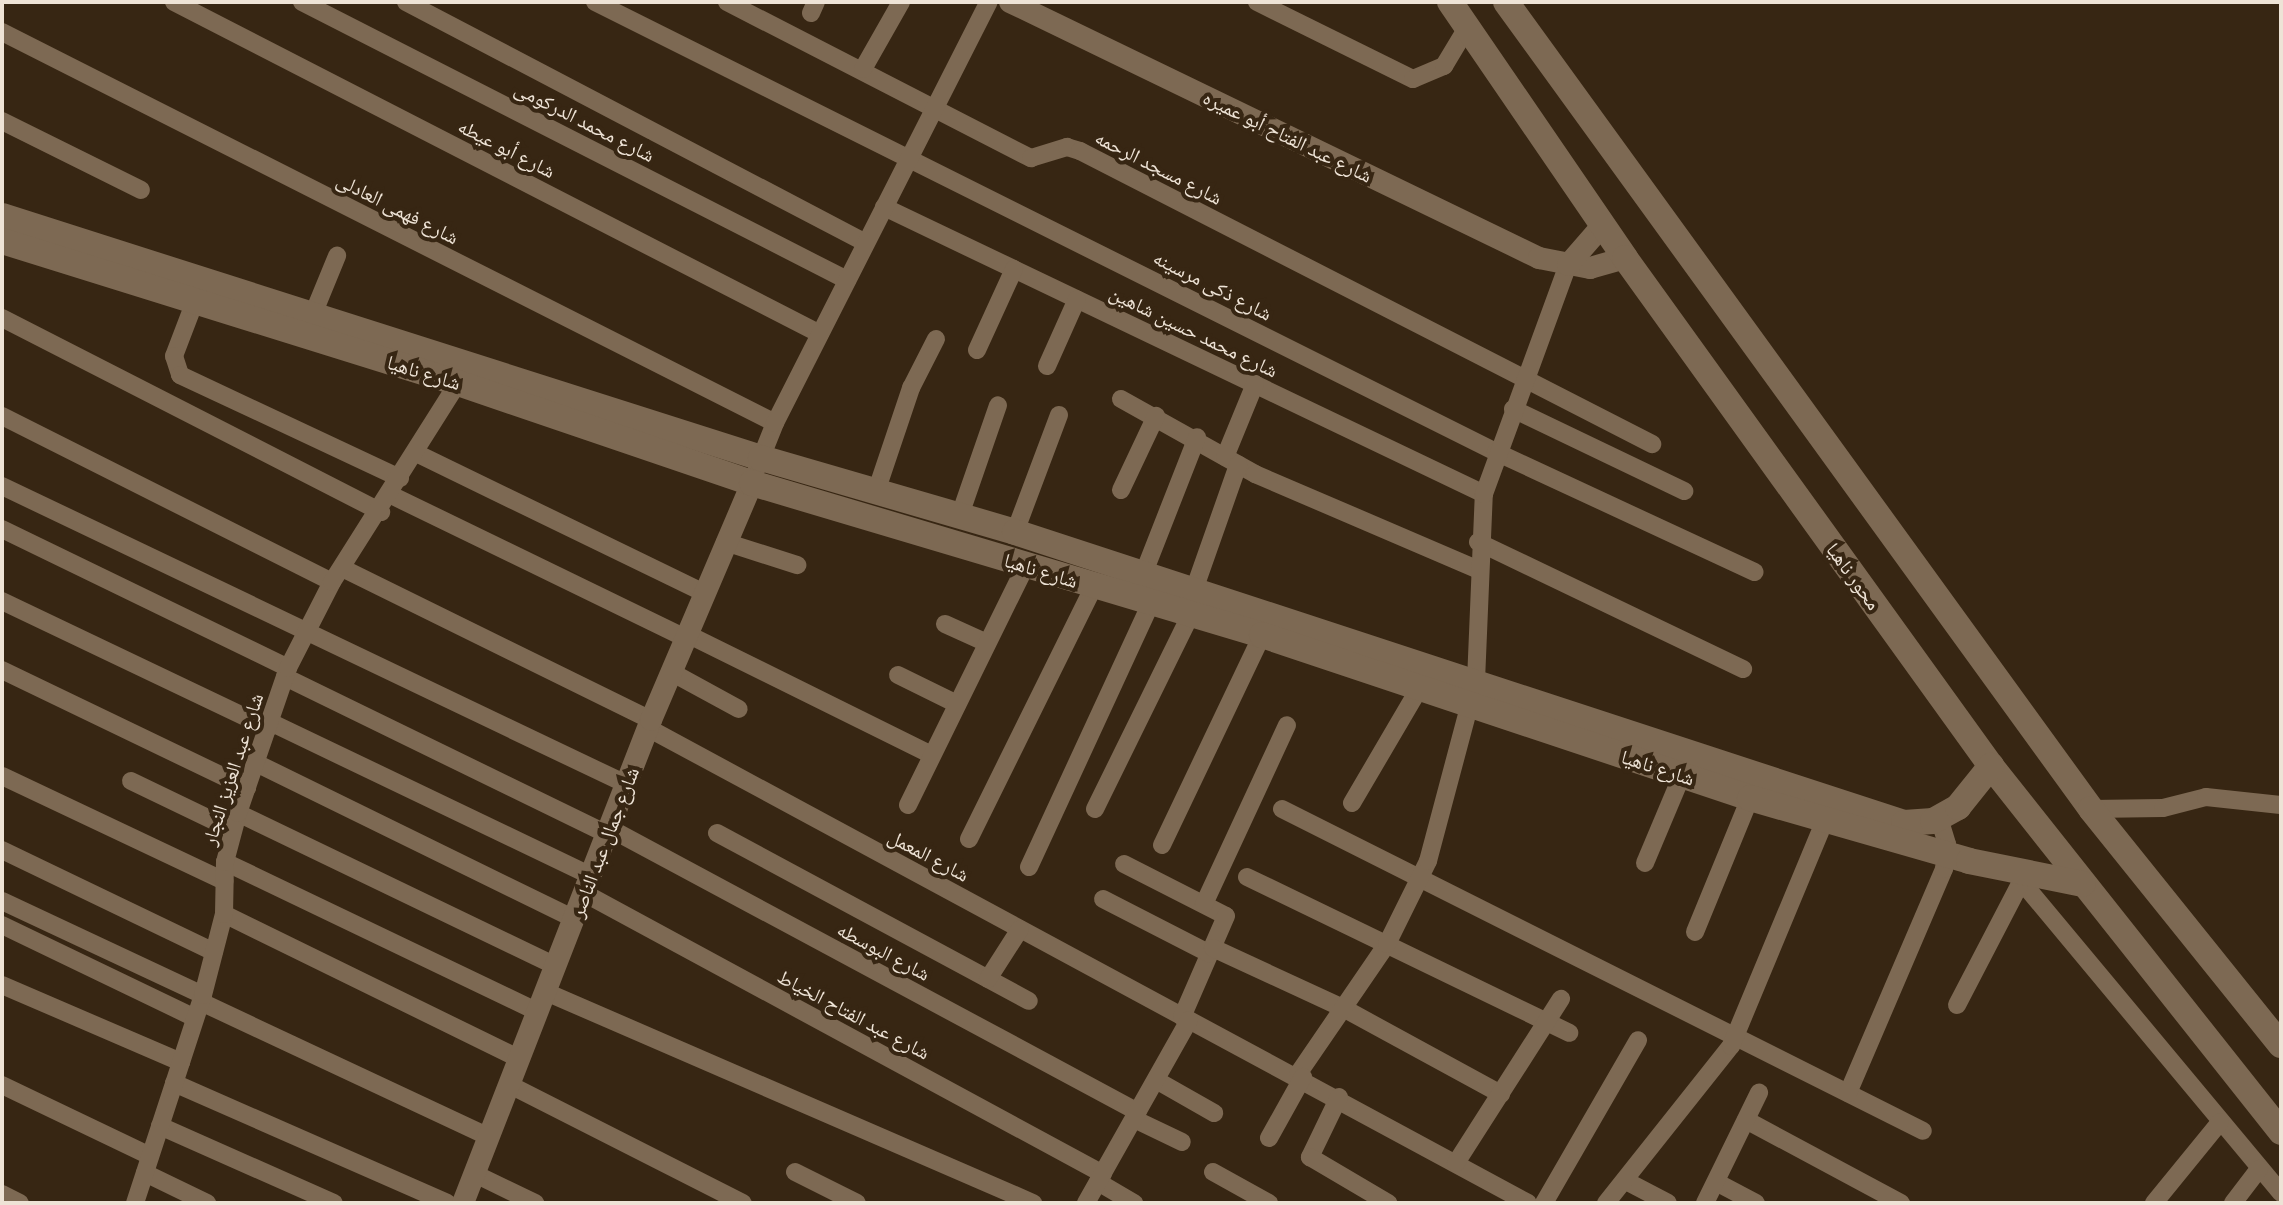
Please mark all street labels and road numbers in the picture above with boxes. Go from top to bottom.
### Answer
street label: شارع محمد الدركومى [511,75,659,167]
street label: شارع عبد الفتاح أبو عميره [1200,85,1376,187]
street label: شارع أبو عيطه [454,113,560,183]
street label: شارع مسجد الرحمه [1091,125,1227,209]
street label: شارع فهمى العادلى [333,167,463,249]
street label: شارع ذكى مرسينه [1150,245,1276,325]
street label: شارع محمد حسين شاهين [1106,280,1282,382]
street label: شارع ناهيا [384,349,464,395]
street label: محور ناهيا [1822,538,1886,614]
street label: شارع ناهيا [1001,547,1081,593]
street label: شارع عبد العزيز النجار [196,690,268,848]
street label: شارع ناهيا [1618,744,1698,790]
street label: شارع جمال عبد الناصر [564,763,644,921]
street label: شارع المعمل [884,824,974,886]
street label: شارع البوسطه [833,917,935,985]
street label: شارع عبد الفتاح الخياط [774,964,934,1064]

